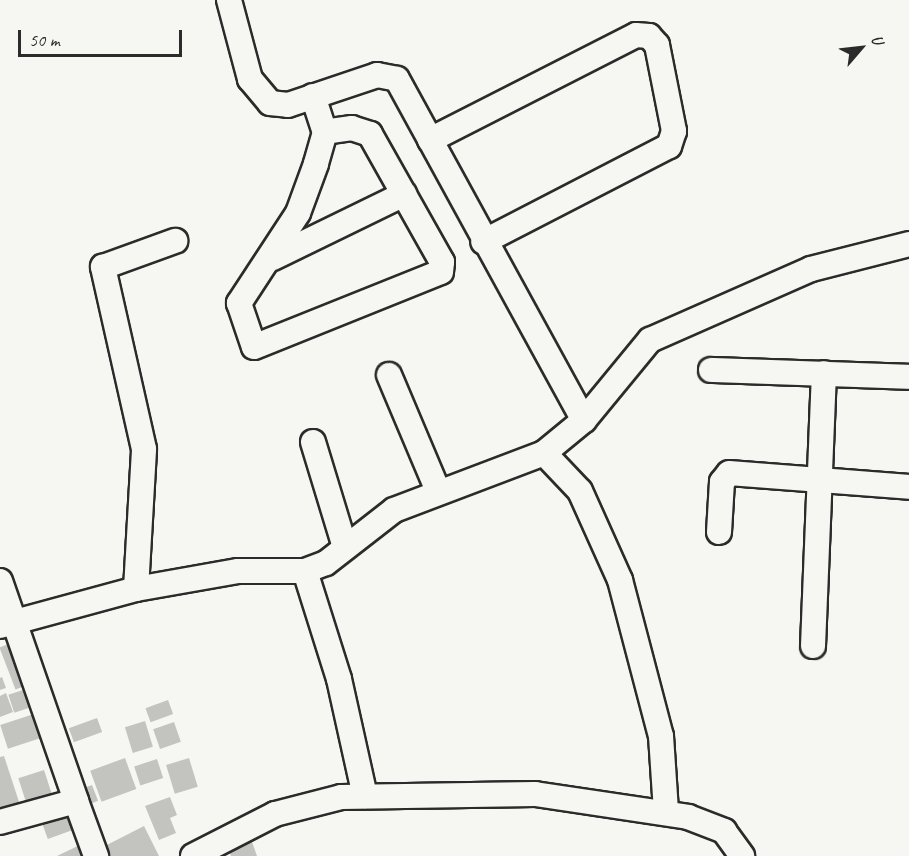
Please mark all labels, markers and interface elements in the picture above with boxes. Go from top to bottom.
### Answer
scale bar [21,18,184,56]
north arrow [831,18,891,78]
text: 50 m [29,29,60,51]
text: U [866,31,888,48]

